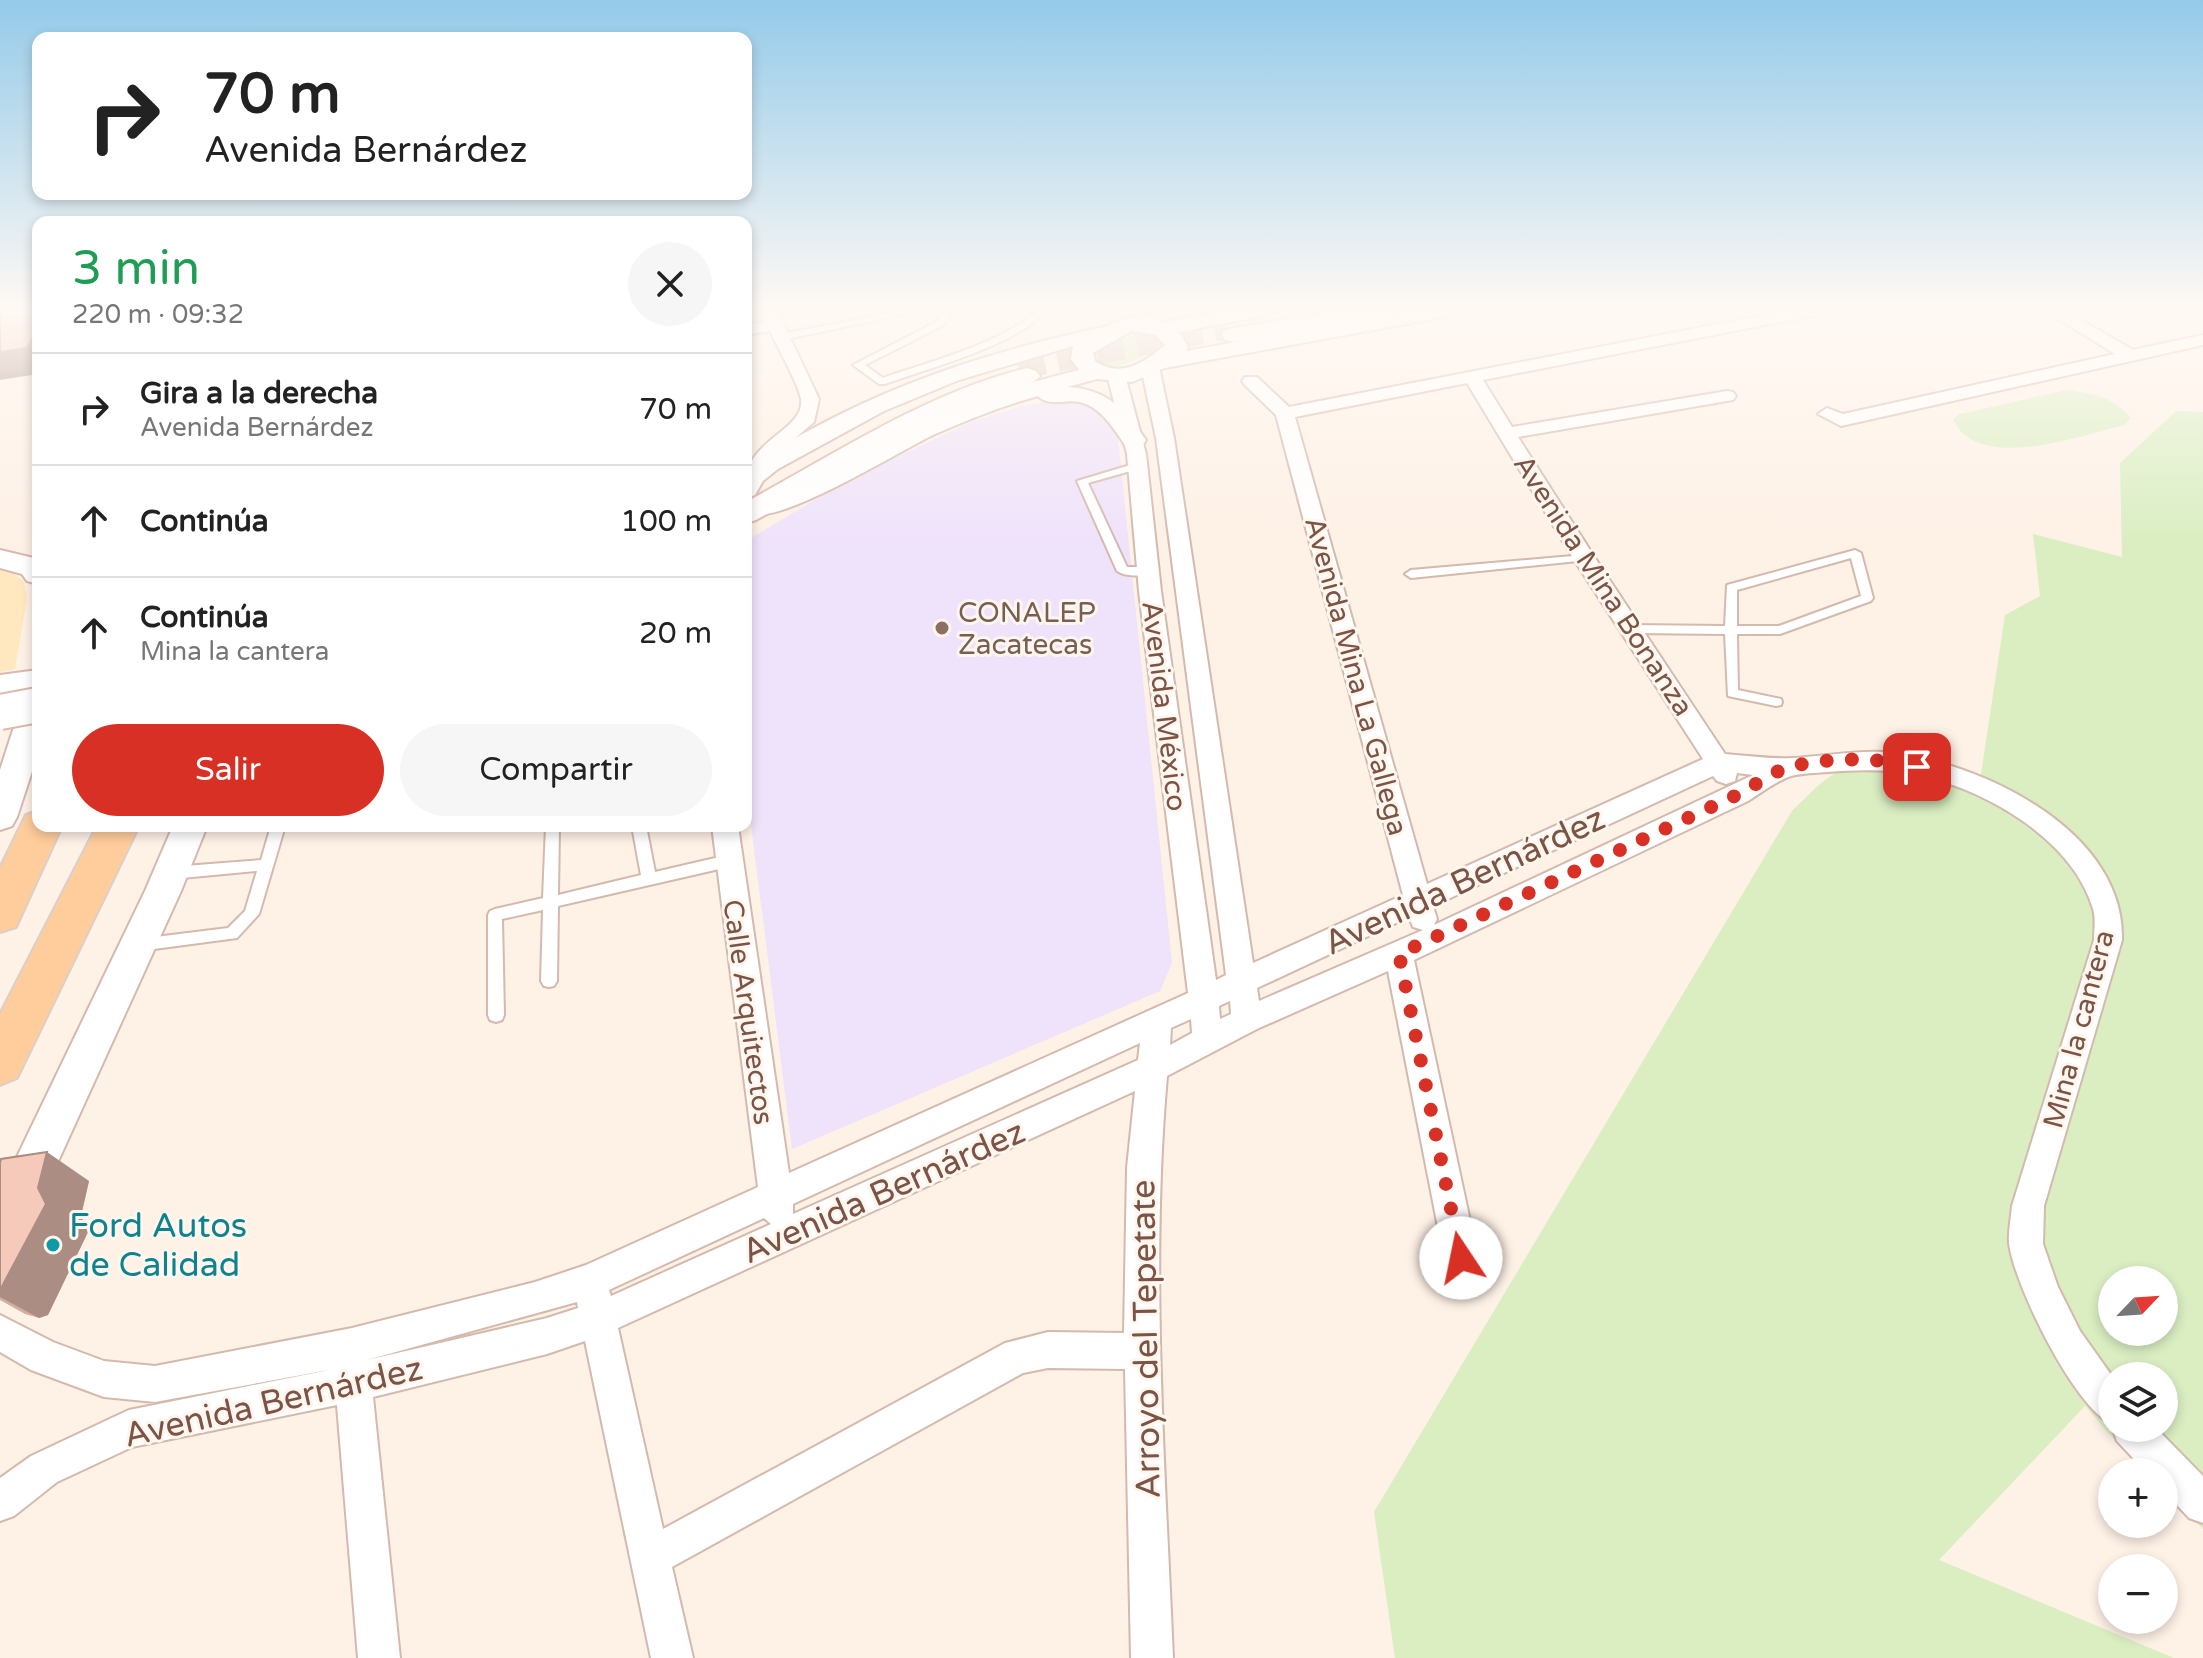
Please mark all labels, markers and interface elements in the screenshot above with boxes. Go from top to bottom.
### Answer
text: 70 m [204,61,340,128]
icon: right [72,64,176,168]
text: Avenida Bernárdez [204,129,527,172]
text: 3 min [72,240,200,298]
button: close [628,242,712,326]
text: 220 m · 09:32 [72,299,244,330]
text: Gira a la derecha [140,375,378,412]
icon: right [72,387,116,431]
text: 70 m [639,391,712,428]
text: Avenida Bernárdez [140,412,374,443]
street label: Avenida Mina Bonanza [1506,449,1700,723]
icon: ahead [72,499,116,543]
text: Continúa [140,503,269,540]
text: 100 m [620,503,712,540]
street label: Avenida Mina La Gallega [1297,513,1415,839]
place label: CONALEP Zacatecas [958,596,1096,662]
text: Continúa [140,599,269,636]
street label: Avenida México [1134,599,1194,813]
icon: ahead [72,611,116,655]
text: 20 m [639,615,712,652]
marker: CONALEP Zacatecas [933,619,951,637]
text: Mina la cantera [140,636,329,667]
button: Salir [72,724,384,816]
button: Compartir [400,724,712,816]
pin [1883,733,1951,801]
icon: arrive [1895,745,1939,789]
street label: Avenida Bernárdez [1318,798,1612,964]
street label: Calle Arquitectos [715,897,781,1127]
street label: Mina la cantera [2036,926,2122,1132]
street label: Avenida Bernárdez [736,1112,1031,1273]
street label: Arroyo del Tepetate [1123,1179,1170,1499]
place label: Ford Autos de Calidad [69,1206,247,1286]
position arrow [1419,1216,1503,1300]
marker: Ford Autos de Calidad [44,1236,62,1254]
north arrow [2098,1266,2178,1346]
map controls [2098,1266,2178,1634]
street label: Avenida Bernárdez [120,1348,427,1457]
button: layers [2098,1362,2178,1442]
button: + [2098,1458,2178,1538]
button: − [2098,1554,2178,1634]

